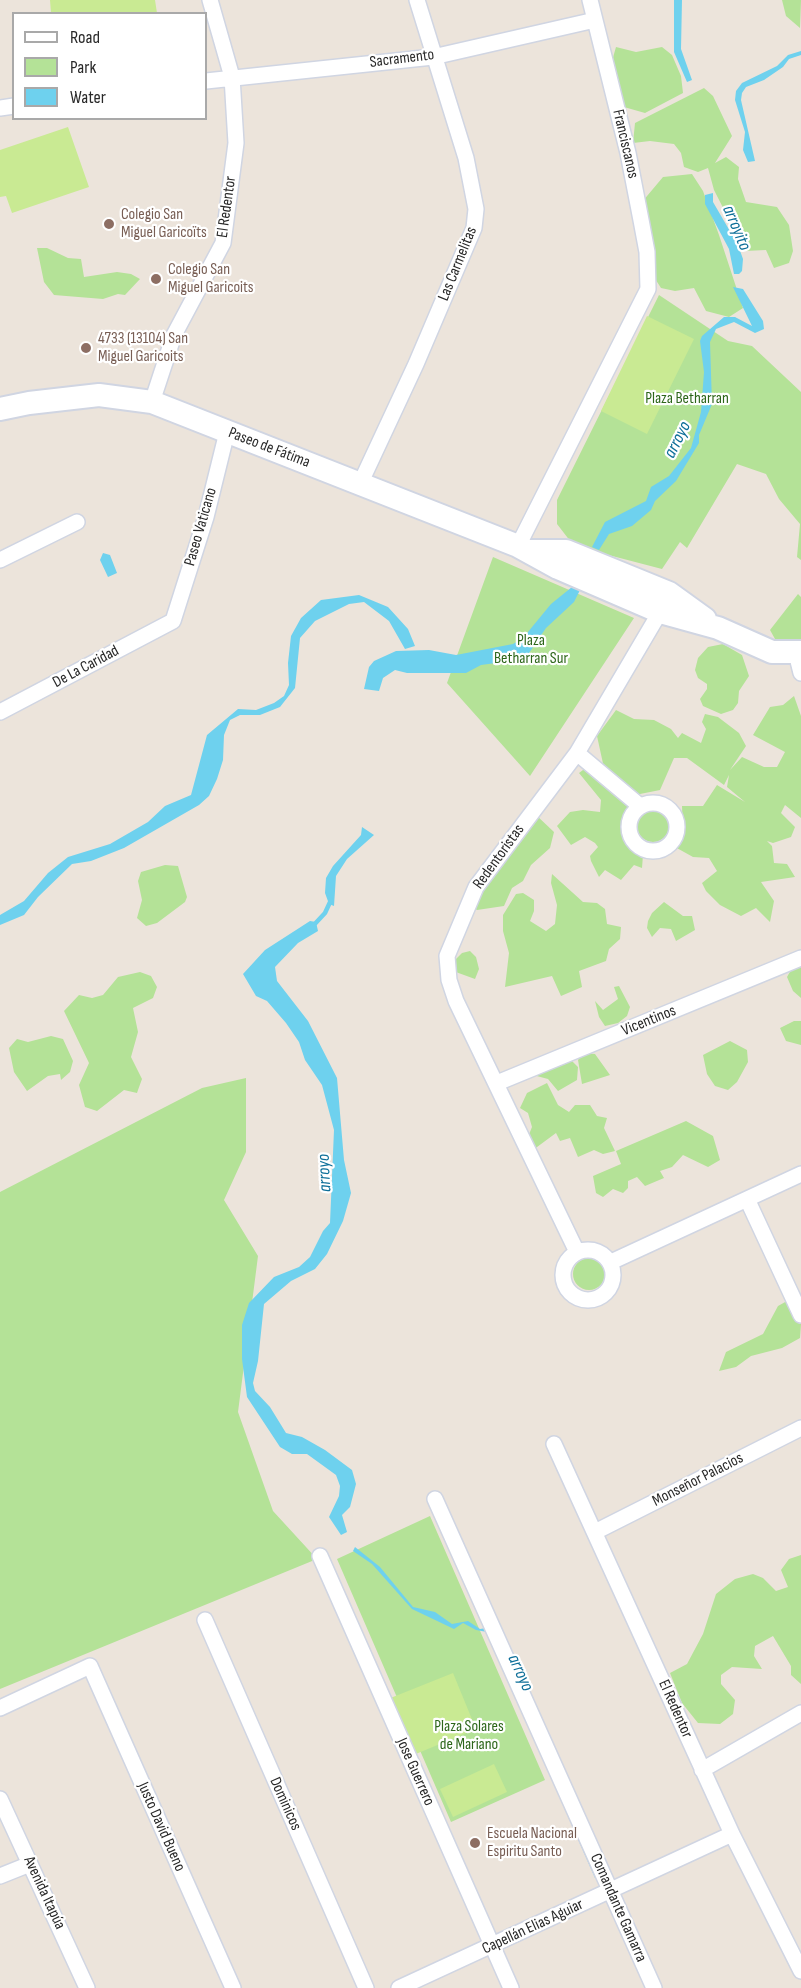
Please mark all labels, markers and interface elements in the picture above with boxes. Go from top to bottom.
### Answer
legend [12,12,207,120]
text: Road [70,27,100,48]
street label: Sacramento [369,46,435,72]
text: Park [70,57,96,78]
text: Water [70,87,106,108]
street label: Franciscanos [608,108,642,180]
street label: El Redentor [213,175,241,239]
water label: arroyito [717,202,755,254]
place label: Colegio San Miguel Garicoïts [121,205,207,243]
marker: Colegio San Miguel Garicoïts [102,217,116,231]
street label: Las Carmelitas [434,224,482,304]
place label: Colegio San Miguel Garicoits [168,260,254,298]
marker: Colegio San Miguel Garicoits [149,272,163,286]
place label: 4733 (13104) San Miguel Garicoits [98,329,188,367]
marker: 4733 (13104) San Miguel Garicoits [79,341,93,355]
park label: Plaza Betharran [645,389,729,409]
water label: arroyo [660,418,696,462]
street label: Paseo de Fátima [225,424,313,472]
street label: Paseo Vaticano [181,486,221,568]
park label: Plaza Betharran Sur [494,631,568,669]
street label: De La Caridad [50,642,122,692]
street label: Redentoristas [469,821,529,893]
street label: Vicentinos [619,1001,679,1041]
water label: arroyo [313,1153,337,1193]
street label: Monseñor Palacios [649,1449,747,1511]
water label: arroyo [502,1651,538,1695]
street label: El Redentor [654,1677,696,1741]
park label: Plaza Solares de Mariano [434,1717,504,1755]
street label: Jose Guerrero [392,1735,438,1809]
street label: Dominicos [265,1774,305,1834]
street label: Justo David Bueno [133,1779,189,1875]
place label: Escuela Nacional Espiritu Santo [487,1824,577,1862]
marker: Escuela Nacional Espiritu Santo [468,1836,482,1850]
street label: Comandante Gamarra [586,1851,650,1965]
street label: Avenida Itapúa [19,1854,69,1932]
street label: Capellán Elias Aguiar [479,1895,587,1959]

